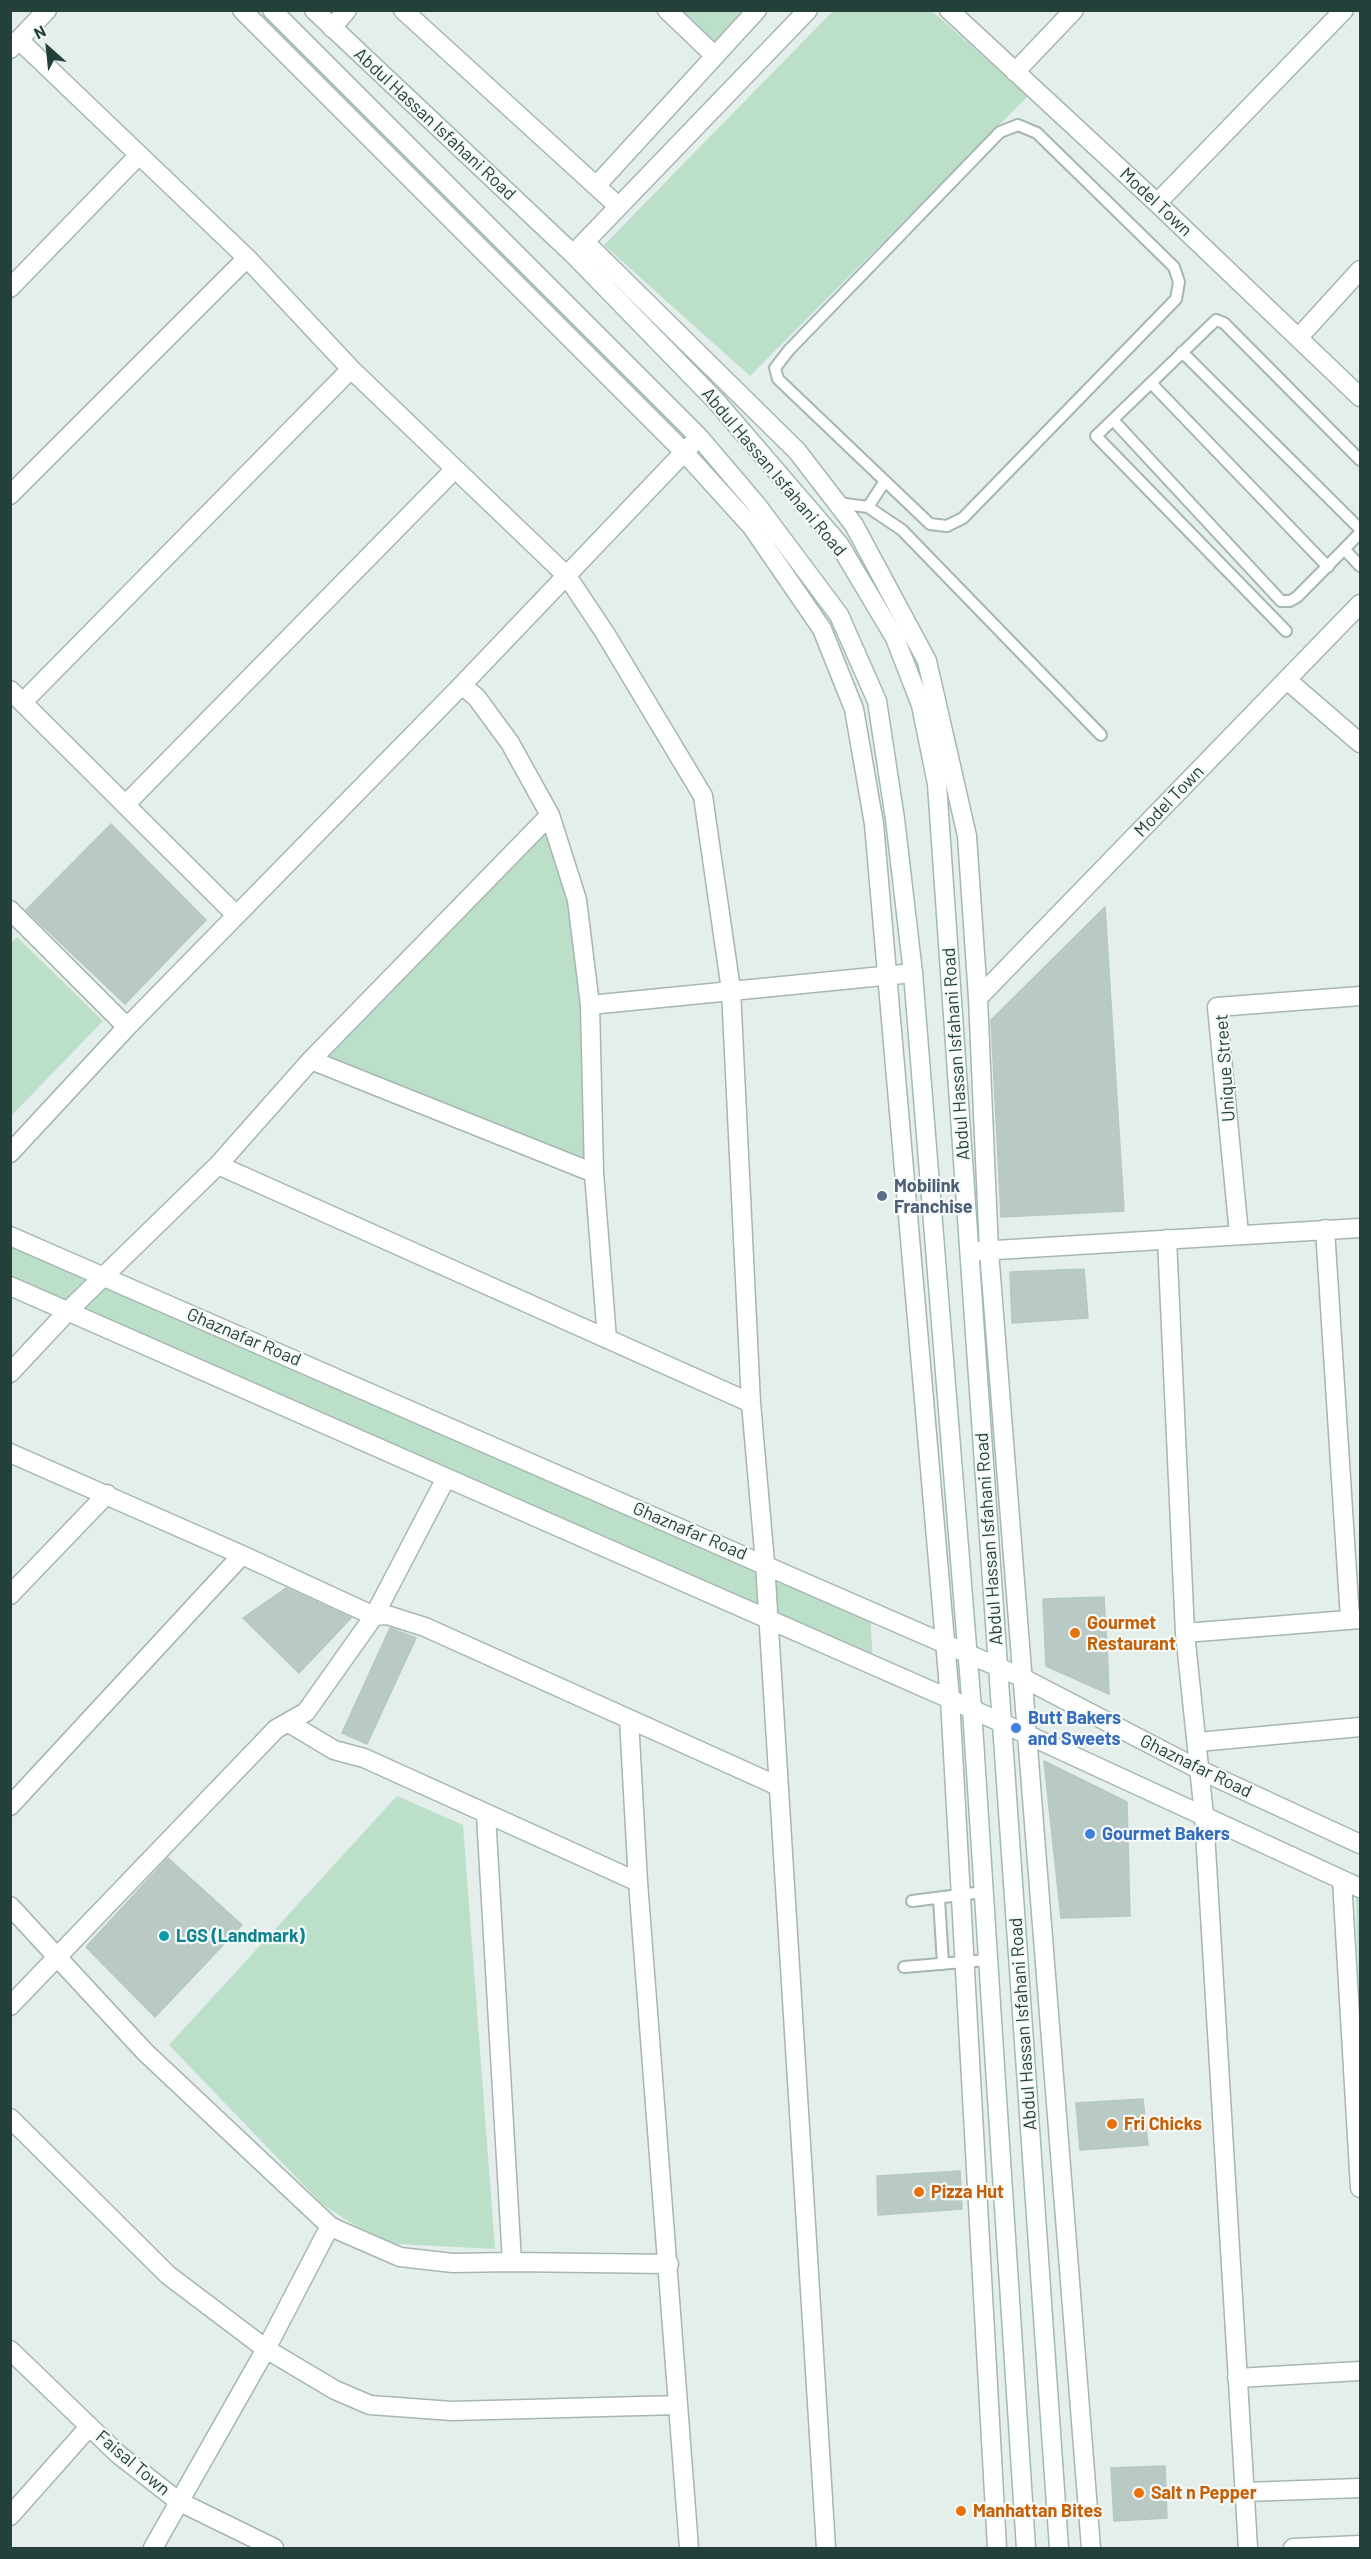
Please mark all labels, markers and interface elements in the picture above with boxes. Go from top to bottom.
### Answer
north arrow [18,18,78,78]
text: N [31,21,49,42]
street label: Abdul Hassan Isfahani Road [350,43,520,205]
street label: Model Town [1115,163,1197,241]
street label: Abdul Hassan Isfahani Road [697,383,851,561]
street label: Model Town [1130,761,1208,841]
street label: Abdul Hassan Isfahani Road [938,947,974,1161]
street label: Unique Street [1210,1013,1240,1123]
place label: Mobilink Franchise [894,1175,973,1218]
marker: Mobilink Franchise [875,1189,889,1203]
street label: Ghaznafar Road [184,1303,304,1371]
street label: Abdul Hassan Isfahani Road [971,1432,1007,1646]
street label: Ghaznafar Road [630,1497,750,1565]
place label: Gourmet Restaurant [1087,1612,1176,1654]
marker: Gourmet Restaurant [1068,1626,1082,1640]
place label: Butt Bakers and Sweets [1028,1707,1121,1750]
marker: Butt Bakers and Sweets [1009,1721,1023,1735]
street label: Ghaznafar Road [1136,1730,1256,1802]
place label: Gourmet Bakers [1102,1823,1230,1845]
marker: Gourmet Bakers [1083,1827,1097,1841]
street label: Abdul Hassan Isfahani Road [1005,1917,1041,2131]
place label: LGS (Landmark) [176,1925,305,1947]
marker: LGS (Landmark) [157,1929,171,1943]
place label: Fri Chicks [1124,2113,1202,2135]
marker: Fri Chicks [1105,2117,1119,2131]
place label: Pizza Hut [931,2181,1004,2203]
marker: Pizza Hut [912,2185,926,2199]
street label: Faisal Town [92,2426,174,2500]
place label: Salt n Pepper [1151,2482,1257,2504]
marker: Salt n Pepper [1132,2486,1146,2500]
place label: Manhattan Bites [973,2500,1102,2522]
marker: Manhattan Bites [954,2504,968,2518]

